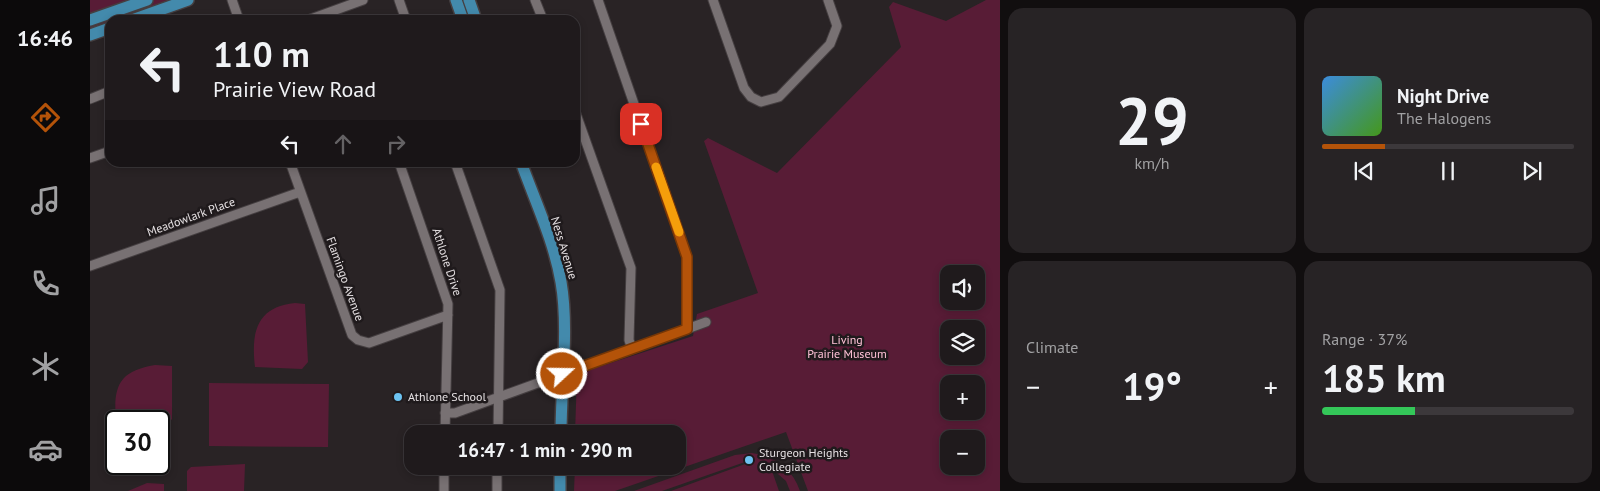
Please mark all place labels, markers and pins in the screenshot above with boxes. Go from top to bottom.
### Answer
pin [620,103,662,145]
place label: Athlone School [408,389,486,404]
marker: Athlone School [392,391,404,403]
place label: Sturgeon Heights Collegiate [759,445,848,474]
marker: Sturgeon Heights Collegiate [743,454,755,466]

